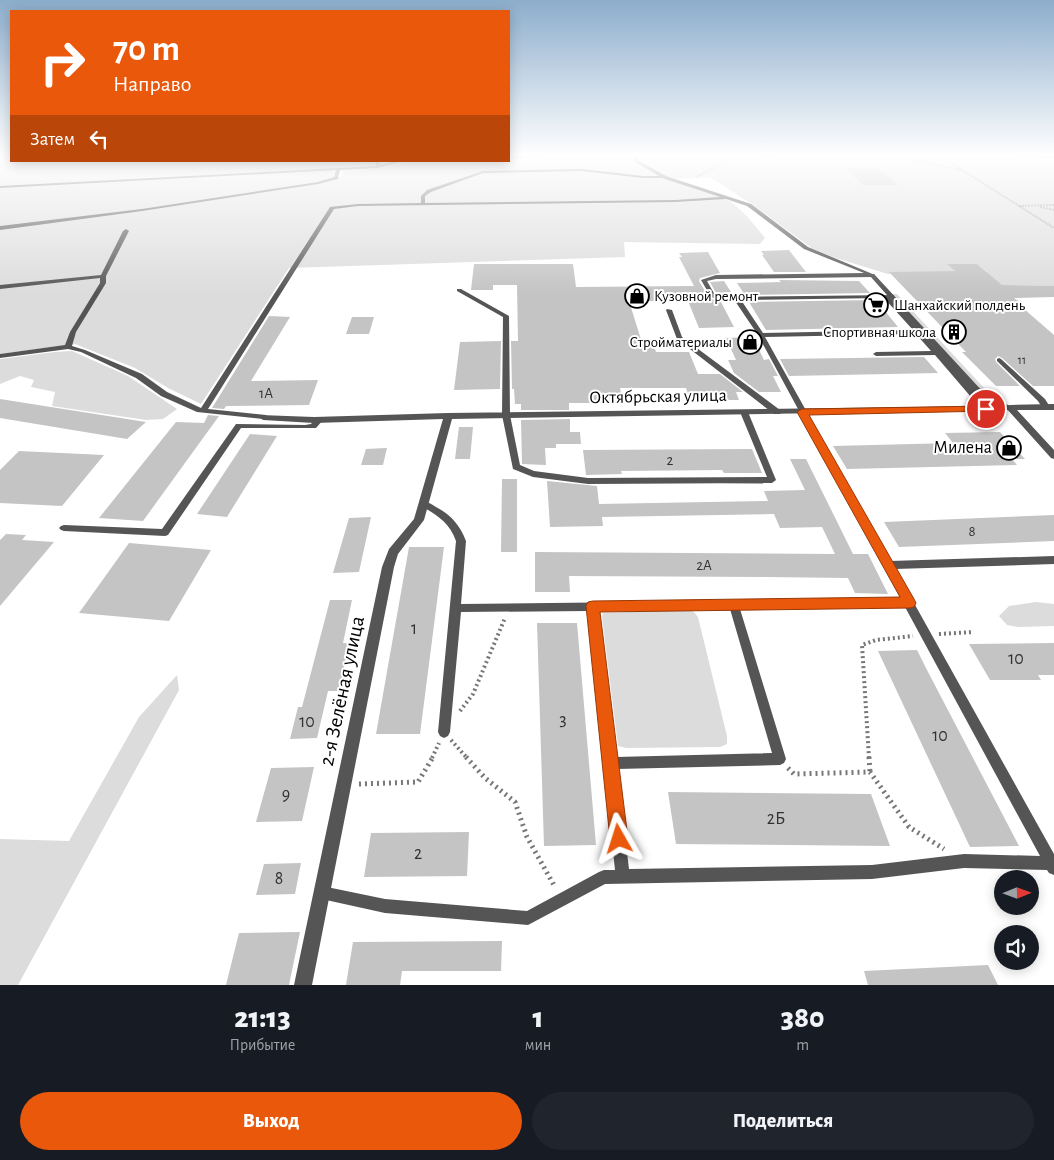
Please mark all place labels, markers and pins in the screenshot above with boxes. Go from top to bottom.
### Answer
shop icon: Кузовной ремонт [624,283,650,309]
place label: Кузовной ремонт [654,289,759,304]
supermarket icon: Шанхайский полдень [863,292,889,318]
place label: Шанхайский полдень [894,298,1026,313]
building icon: Спортивная школа [941,319,967,345]
place label: Спортивная школа [823,325,936,340]
shop icon: Стройматериалы [737,329,763,355]
place label: Стройматериалы [630,335,732,350]
pin [965,388,1007,430]
shop icon: Милена [996,435,1022,461]
place label: Милена [933,439,992,457]

